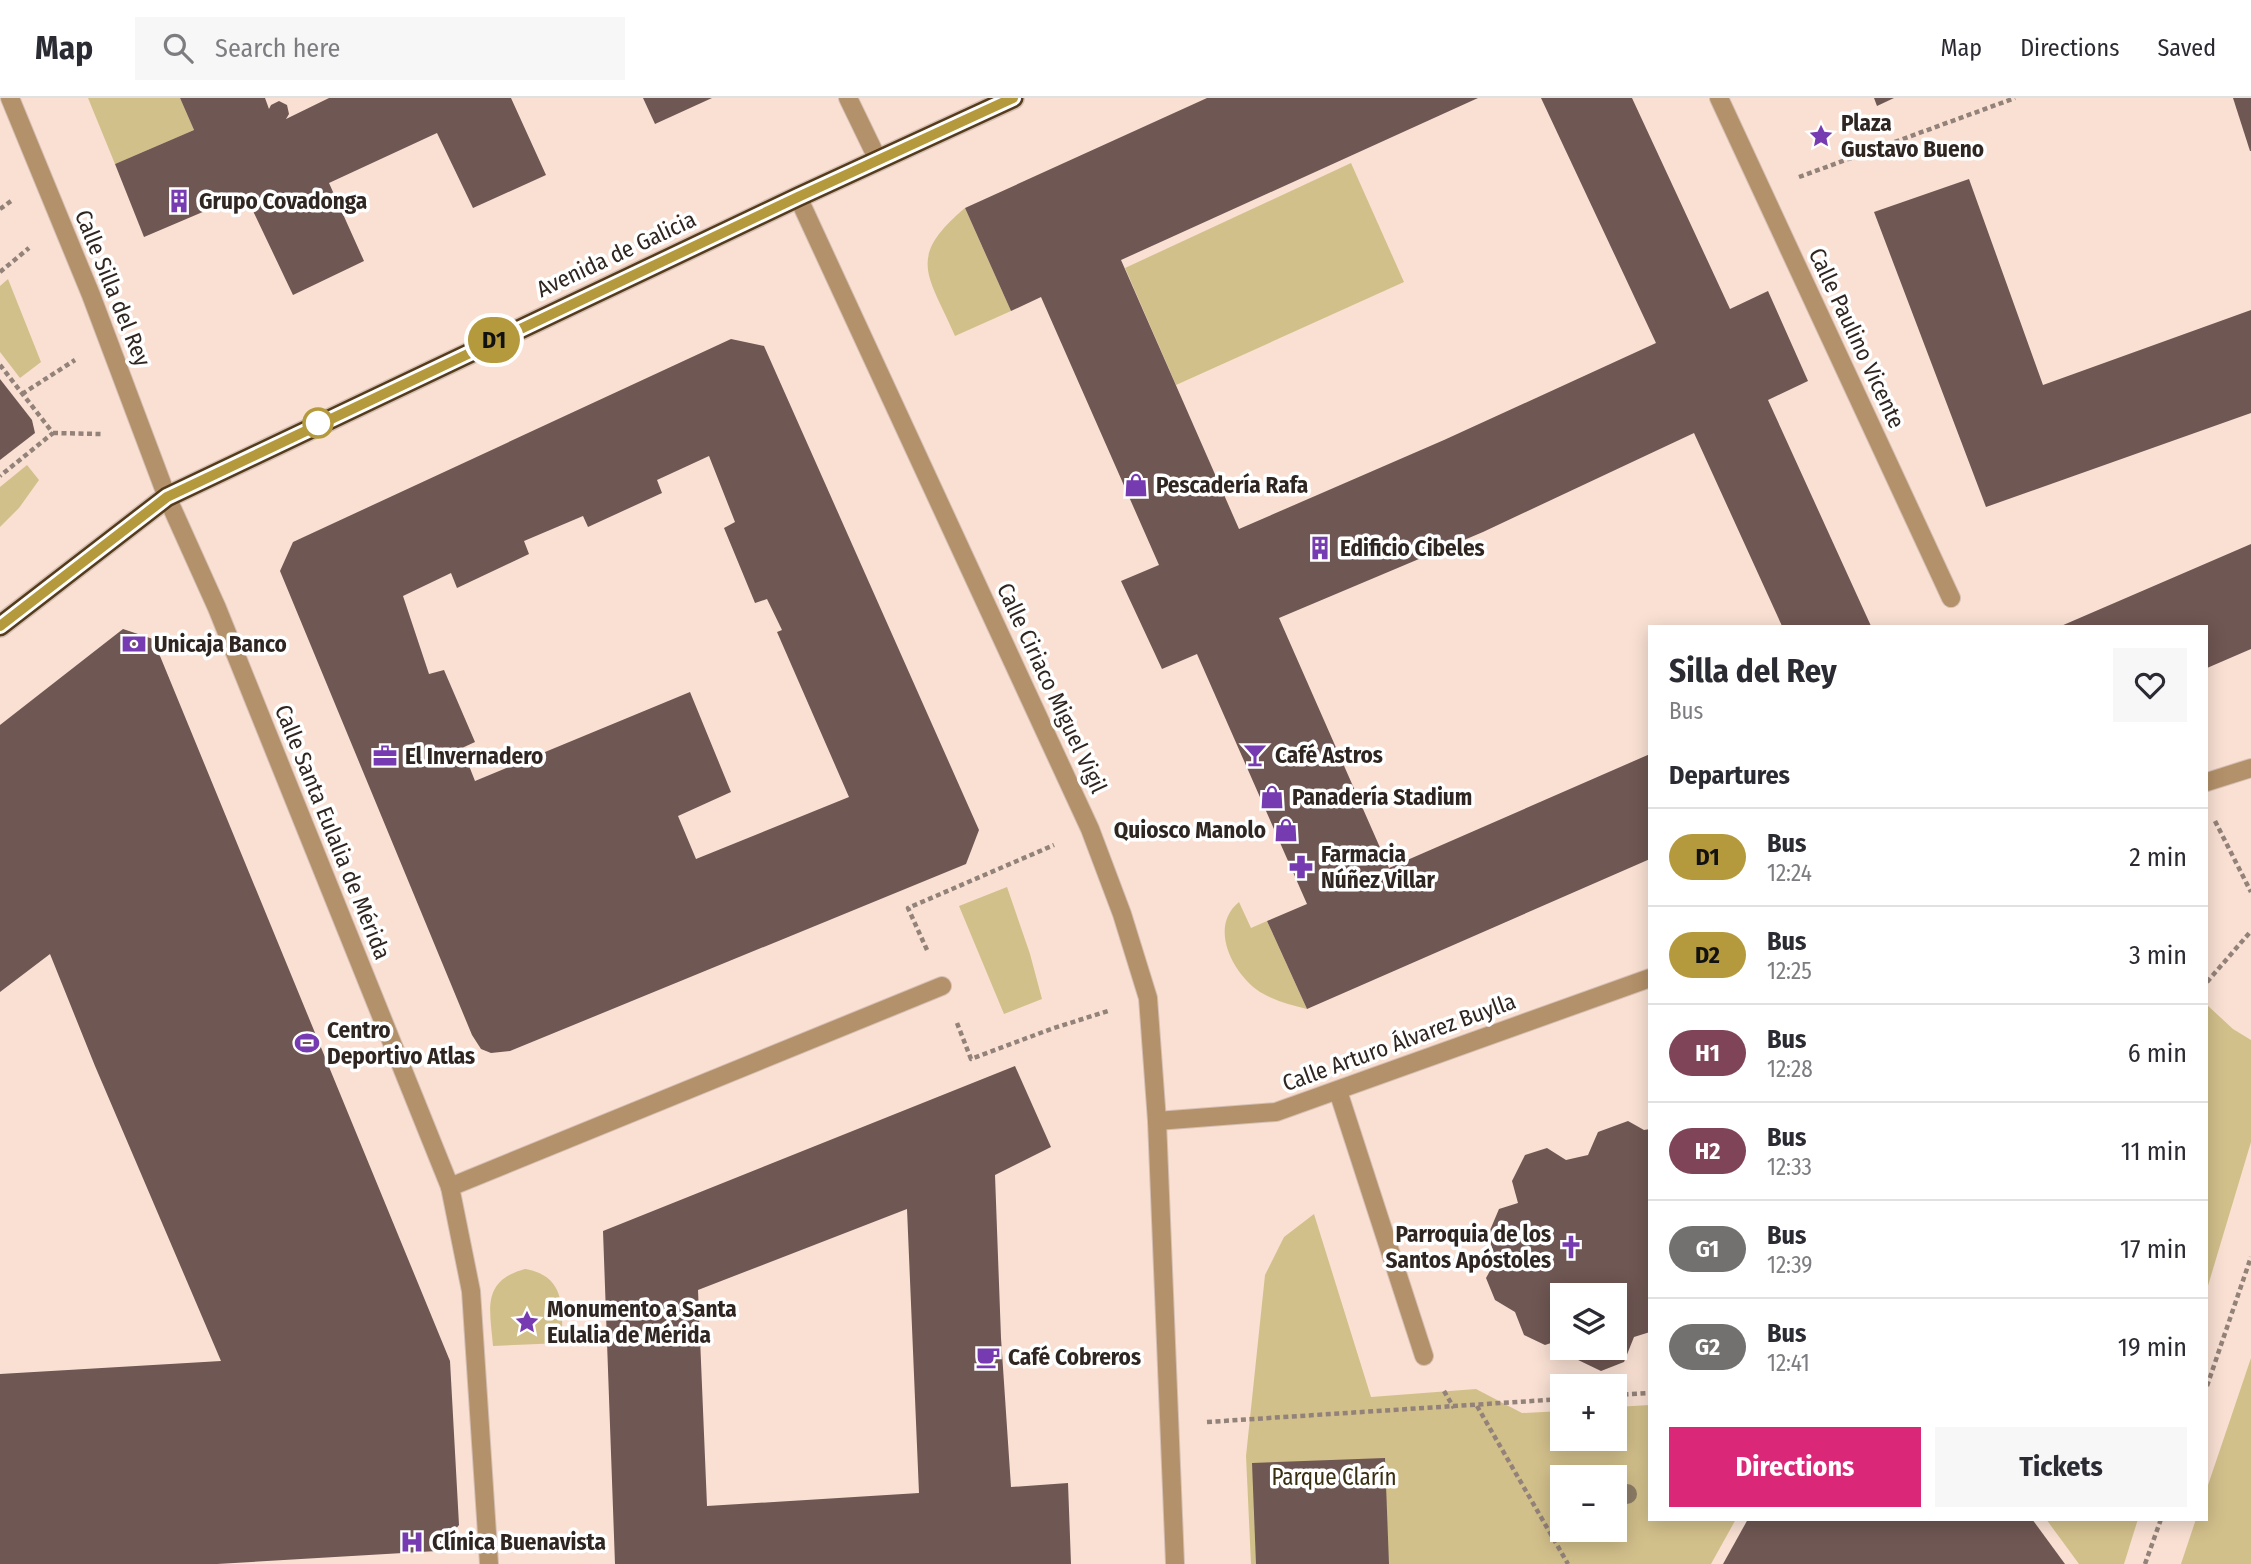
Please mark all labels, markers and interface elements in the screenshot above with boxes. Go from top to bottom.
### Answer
search box [135,17,625,80]
text: Map [35,28,93,68]
icon: search [159,29,197,67]
text: Search here [215,33,340,64]
text: Map [1941,34,1982,62]
text: Directions [2020,34,2119,62]
text: Saved [2157,34,2216,62]
place label: Plaza Gustavo Bueno [1841,109,1984,163]
place icon: Plaza Gustavo Bueno [1807,122,1835,150]
building icon: Grupo Covadonga [165,187,193,215]
place label: Grupo Covadonga [199,187,367,215]
street label: Avenida de Galicia [532,205,700,303]
street label: Calle Silla del Rey [69,206,157,371]
street label: Calle Paulino Vicente [1803,243,1911,433]
line badge: D1 [462,317,526,363]
text: D1 [482,326,506,354]
unlabelled marker [303,408,333,438]
shop icon: Pescadería Rafa [1122,471,1150,499]
place label: Pescadería Rafa [1156,471,1308,499]
building icon: Edificio Cibeles [1306,534,1334,562]
place label: Edificio Cibeles [1340,534,1485,562]
street label: Calle Ciriaco Miguel Vigil [991,579,1113,797]
bank icon: Unicaja Banco [120,630,148,658]
place label: Unicaja Banco [154,630,287,658]
button: heart [2113,648,2187,722]
text: Silla del Rey [1669,651,1837,691]
text: Bus [1669,697,1703,725]
street label: Calle Santa Eulalia de Mérida [269,700,397,964]
bar icon: Café Astros [1241,741,1269,769]
place label: Café Astros [1275,741,1383,769]
office icon: El Invernadero [371,742,399,770]
place label: El Invernadero [405,742,543,770]
text: Departures [1669,760,1790,791]
shop icon: Panadería Stadium [1258,783,1286,811]
place label: Panadería Stadium [1292,783,1472,811]
place label: Quiosco Manolo [1114,816,1266,844]
shop icon: Quiosco Manolo [1272,816,1300,844]
text: Bus [1767,828,1806,859]
place label: Farmacia Núñez Villar [1321,840,1436,894]
text: 2 min [2129,842,2187,873]
text: D1 [1695,843,1720,871]
pharmacy icon: Farmacia Núñez Villar [1287,853,1315,881]
text: 12:24 [1767,859,1812,887]
text: Bus [1767,926,1806,957]
text: 3 min [2129,940,2187,971]
text: D2 [1695,941,1720,969]
text: 12:25 [1767,957,1812,985]
street label: Calle Arturo Álvarez Buylla [1278,986,1519,1097]
place label: Centro Deportivo Atlas [327,1016,475,1070]
text: Bus [1767,1024,1806,1055]
sports icon: Centro Deportivo Atlas [293,1029,321,1057]
text: 6 min [2128,1038,2187,1069]
text: H1 [1695,1039,1720,1067]
text: 12:28 [1767,1055,1813,1083]
text: Bus [1767,1122,1806,1153]
text: 11 min [2121,1136,2187,1167]
text: H2 [1695,1137,1720,1165]
text: 12:33 [1767,1153,1812,1181]
place label: Parroquia de los Santos Apóstoles [1386,1220,1551,1274]
text: Bus [1767,1220,1806,1251]
church icon: Parroquia de los Santos Apóstoles [1557,1233,1585,1261]
text: 17 min [2120,1234,2187,1265]
text: G1 [1696,1235,1719,1263]
text: 12:39 [1767,1251,1813,1279]
map controls [1550,1283,1627,1542]
button: layers [1550,1283,1627,1360]
place label: Monumento a Santa Eulalia de Mérida [547,1295,737,1349]
place icon: Monumento a Santa Eulalia de Mérida [513,1308,541,1336]
text: Bus [1767,1318,1806,1349]
text: 19 min [2118,1332,2187,1363]
text: G2 [1695,1333,1720,1361]
cafe icon: Café Cobreros [974,1343,1002,1371]
place label: Café Cobreros [1008,1343,1141,1371]
text: 12:41 [1767,1349,1810,1377]
button: + [1550,1374,1627,1451]
button: Directions [1669,1427,1921,1507]
button: Tickets [1935,1427,2187,1507]
park label: Parque Clarín [1271,1463,1397,1491]
button: − [1550,1465,1627,1542]
hospital icon: Clínica Buenavista [398,1528,426,1556]
place label: Clínica Buenavista [432,1528,606,1556]

